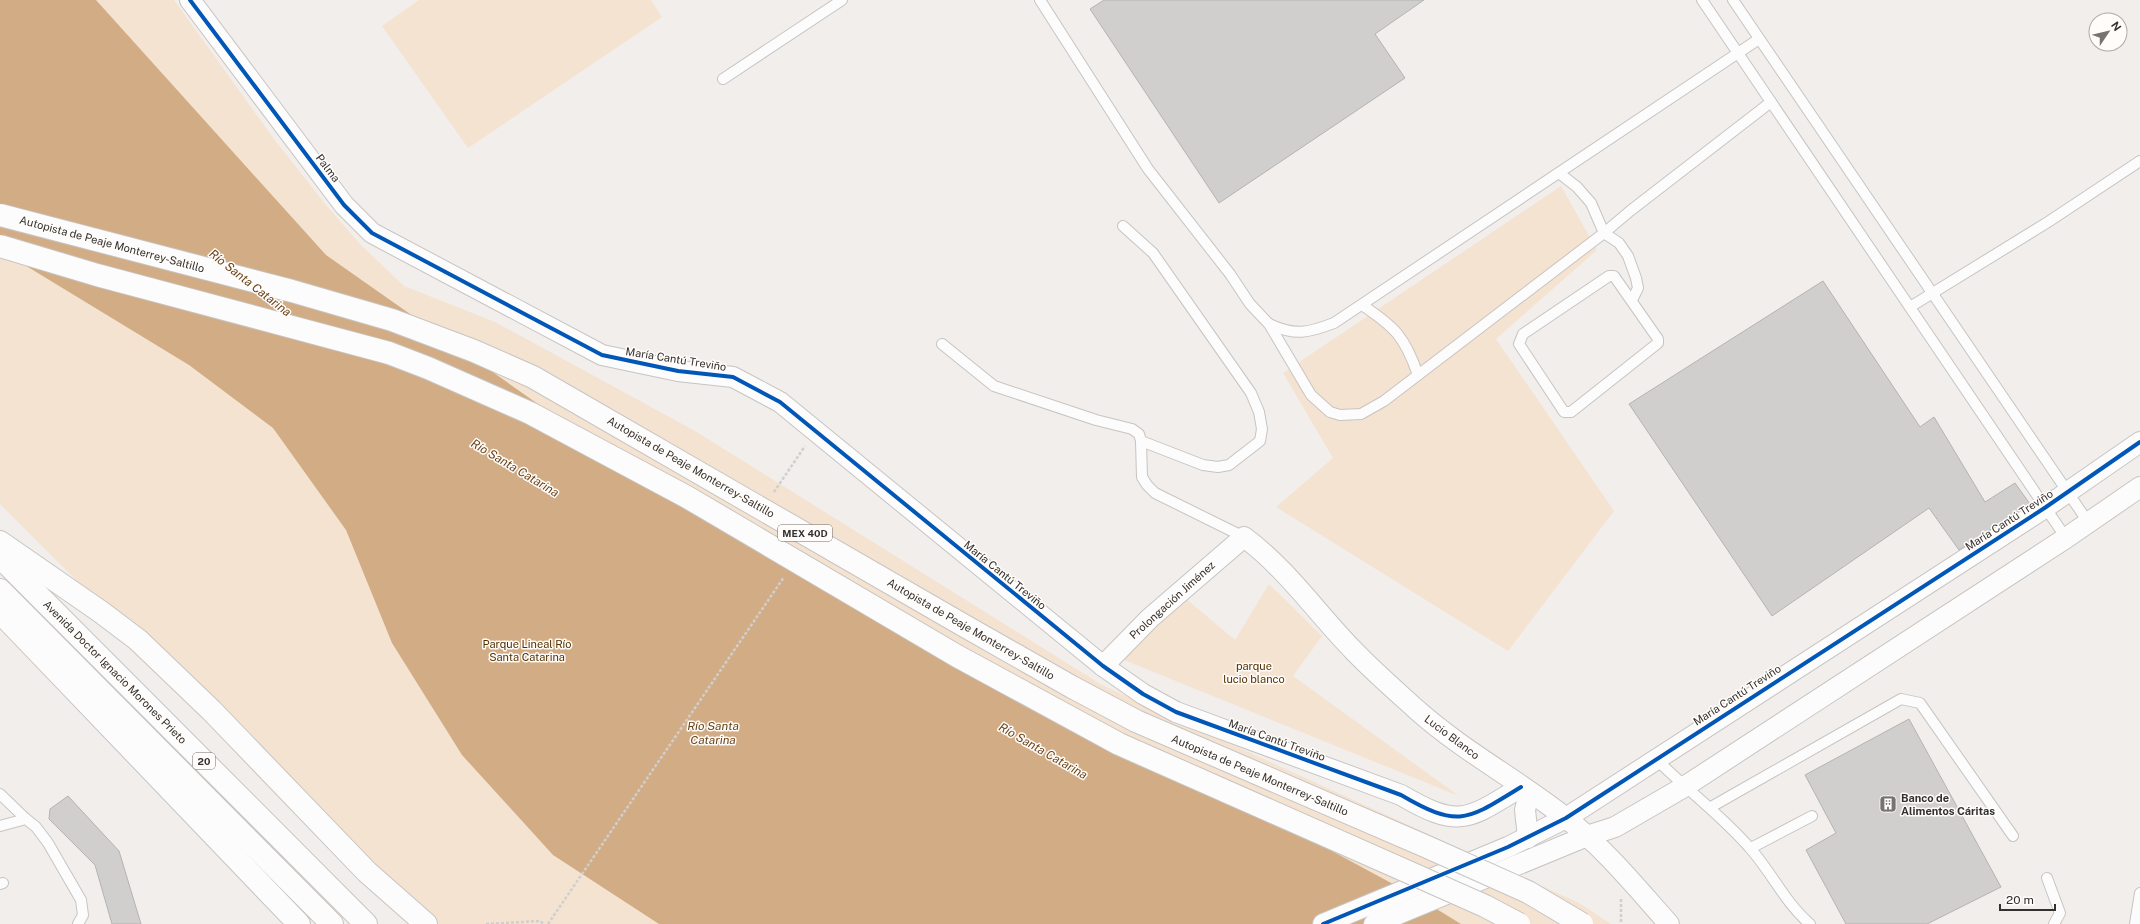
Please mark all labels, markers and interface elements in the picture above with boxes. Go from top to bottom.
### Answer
north arrow [2088,12,2128,52]
text: N [2109,19,2124,33]
street label: Palma [314,152,342,184]
street label: Autopista de Peaje Monterrey-Saltillo [18,213,206,275]
water label: Río Santa Catarina [206,247,294,319]
street label: María Cantú Treviño [625,345,727,373]
street label: Autopista de Peaje Monterrey-Saltillo [605,414,777,520]
water label: Río Santa Catarina [469,436,561,500]
street label: María Cantú Treviño [1963,487,2055,553]
road number: MEX 40D [778,525,832,541]
street label: María Cantú Treviño [962,538,1048,612]
street label: Prolongación Jiménez [1127,559,1217,641]
street label: Autopista de Peaje Monterrey-Saltillo [885,576,1057,682]
street label: Avenida Doctor Ignacio Morones Prieto [41,598,189,746]
park label: Parque Lineal Río Santa Catarina [483,638,571,663]
park label: parque lucio blanco [1223,660,1285,685]
street label: María Cantú Treviño [1691,662,1783,728]
street label: Lucio Blanco [1422,713,1482,761]
street label: María Cantú Treviño [1227,717,1327,763]
water label: Río Santa Catarina [687,719,739,747]
water label: Río Santa Catarina [996,720,1090,782]
street label: Autopista de Peaje Monterrey-Saltillo [1170,732,1350,818]
road number: 20 [193,753,215,769]
place label: Banco de Alimentos Cáritas [1901,792,1995,817]
building icon: Banco de Alimentos Cáritas [1878,794,1898,814]
scale bar [2000,886,2055,912]
text: 20 m [2006,893,2034,907]

